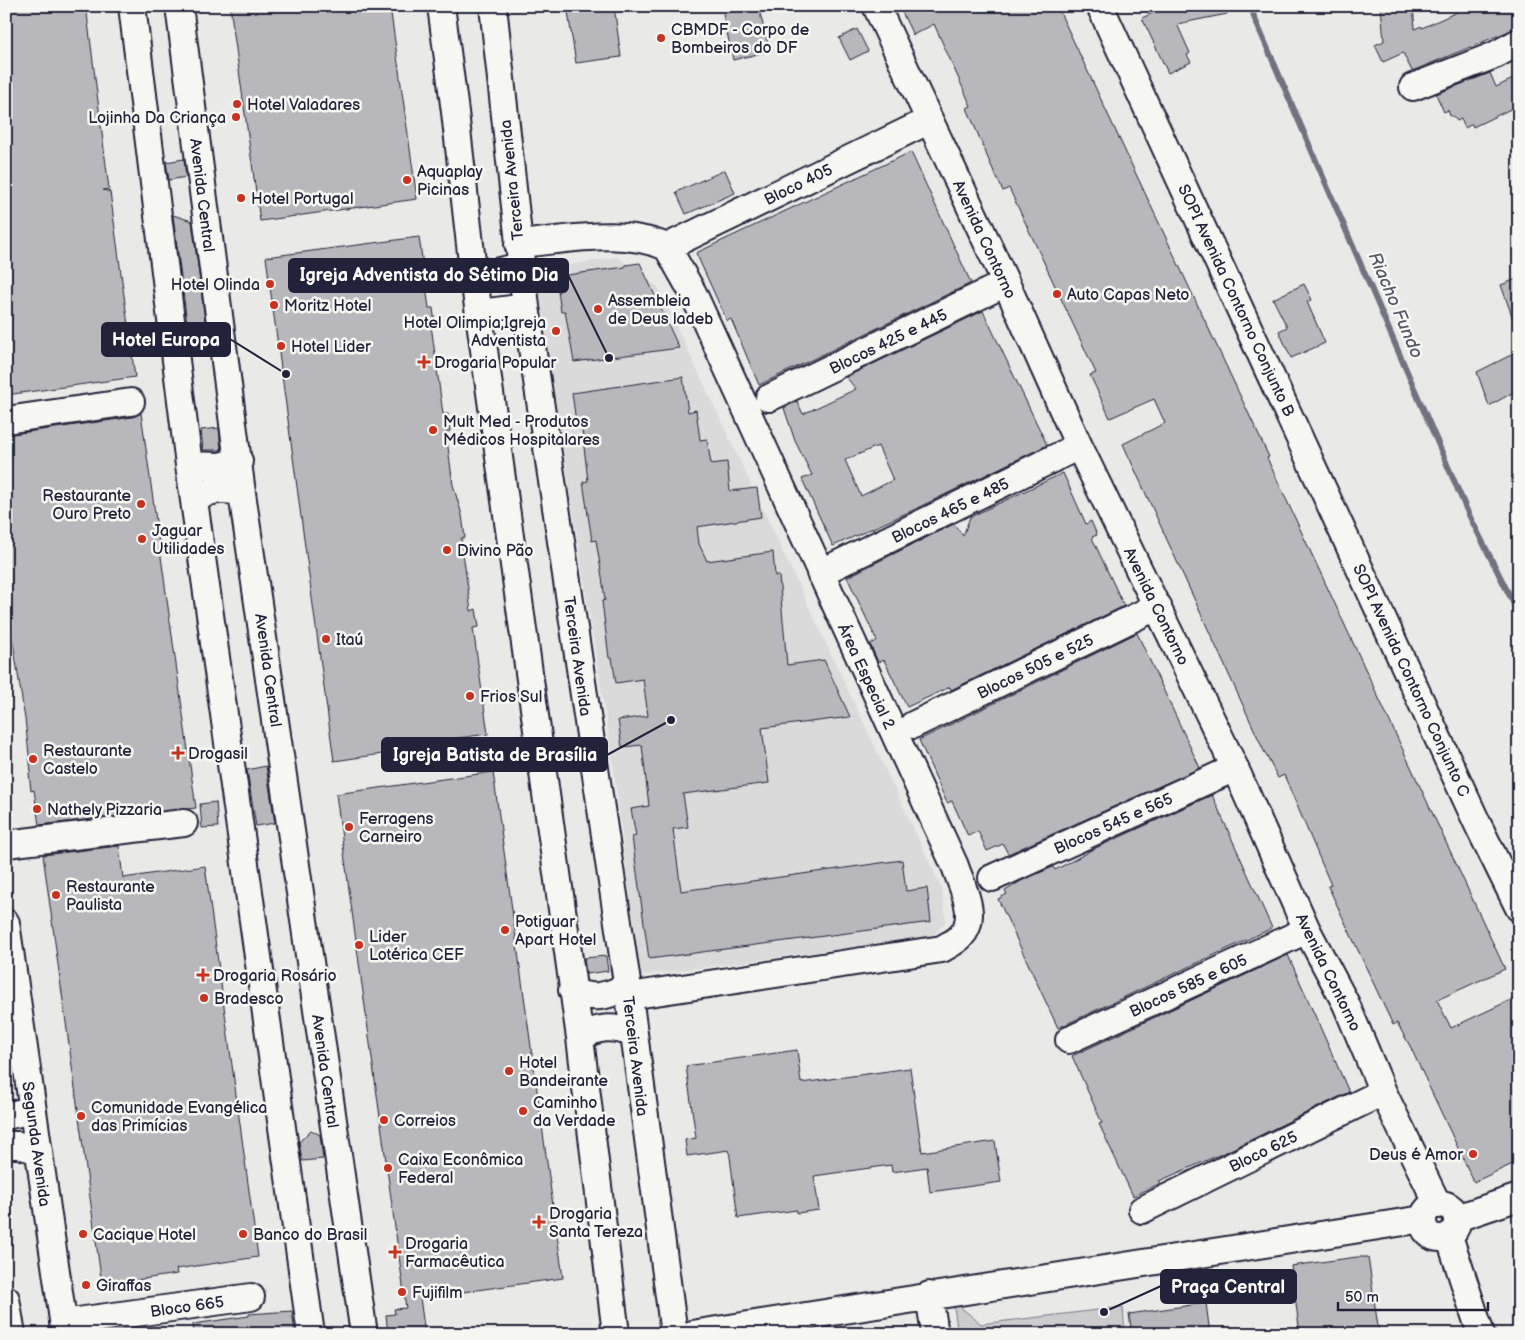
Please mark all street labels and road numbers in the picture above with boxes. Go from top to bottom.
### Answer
street label: Terceira Avenida [497,119,528,241]
street label: Avenida Central [185,137,218,253]
street label: Bloco 405 [761,161,836,210]
street label: Avenida Contorno [948,177,1019,302]
street label: SOPI Avenida Contorno Conjunto B [1173,181,1298,420]
street label: Blocos 425 e 445 [827,306,951,379]
street label: Blocos 465 e 485 [889,475,1013,548]
street label: Avenida Contorno [1119,545,1192,669]
street label: SOPI Avenida Contorno Conjunto C [1348,561,1473,800]
street label: Terceira Avenida [559,595,594,717]
street label: Avenida Central [250,612,285,728]
street label: Área Especial 2 [833,620,900,733]
street label: Blocos 505 e 525 [974,631,1097,704]
street label: Blocos 545 e 565 [1051,790,1176,859]
street label: Avenida Contorno [1291,911,1364,1035]
street label: Blocos 585 e 605 [1127,951,1250,1022]
street label: Terceira Avenida [618,995,651,1117]
street label: Avenida Central [307,1013,342,1129]
street label: Segunda Avenida [17,1080,54,1208]
street label: Bloco 625 [1226,1128,1301,1177]
street label: Bloco 665 [149,1293,225,1322]

